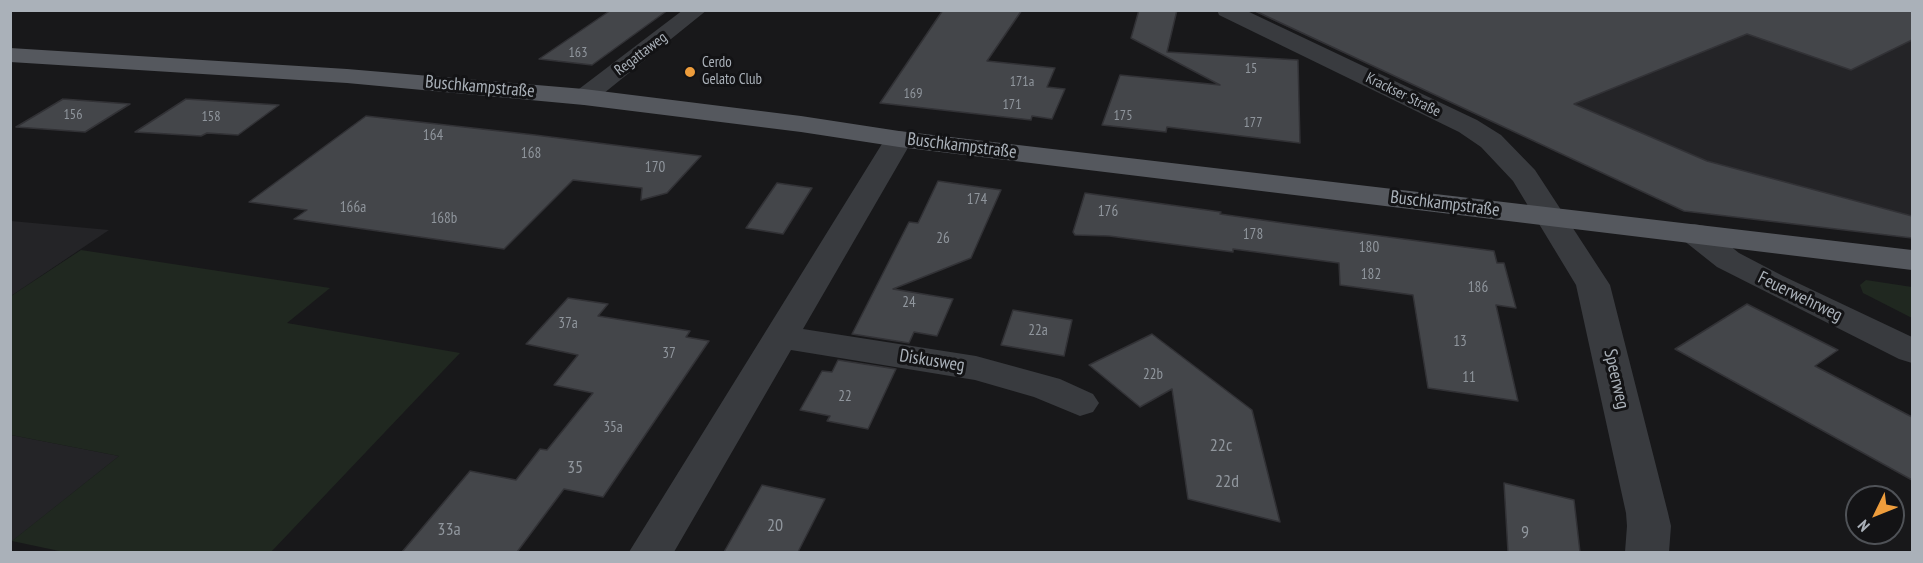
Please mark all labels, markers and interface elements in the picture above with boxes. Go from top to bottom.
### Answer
street label: Regattaweg [611,29,671,79]
house number: 163 [569,45,587,61]
place label: Cerdo Gelato Club [702,54,762,89]
house number: 15 [1245,61,1257,77]
marker: Cerdo Gelato Club [683,65,697,79]
street label: Krackser Straße [1363,69,1443,121]
street label: Buschkampstraße [424,71,536,103]
house number: 171a [1010,74,1034,90]
house number: 169 [904,86,922,102]
house number: 171 [1003,97,1021,113]
house number: 156 [64,107,82,123]
house number: 175 [1114,108,1132,124]
house number: 158 [202,109,220,125]
house number: 177 [1244,115,1262,131]
house number: 164 [423,127,443,145]
street label: Buschkampstraße [906,129,1018,163]
house number: 168 [521,145,541,163]
house number: 170 [645,159,665,177]
street label: Buschkampstraße [1389,187,1501,221]
house number: 174 [967,191,987,209]
house number: 166a [340,199,366,217]
house number: 176 [1098,203,1118,221]
house number: 168b [431,210,457,228]
house number: 178 [1243,226,1263,244]
house number: 26 [936,230,950,248]
house number: 180 [1359,239,1379,257]
house number: 182 [1361,266,1381,284]
street label: Feuerwehrweg [1754,267,1846,327]
house number: 186 [1468,279,1488,297]
house number: 24 [902,294,916,312]
house number: 37a [558,315,578,333]
house number: 22a [1028,322,1048,340]
house number: 13 [1453,333,1467,351]
house number: 37 [662,345,676,363]
street label: Diskusweg [898,345,966,377]
street label: Speerweg [1599,347,1633,411]
house number: 22b [1143,366,1163,384]
house number: 11 [1462,369,1476,387]
house number: 22 [838,388,852,406]
house number: 35a [603,419,623,437]
house number: 22c [1210,435,1232,457]
house number: 35 [567,457,583,479]
house number: 22d [1215,471,1239,493]
north arrow [1845,485,1905,545]
house number: 20 [767,515,783,537]
text: N [1853,516,1874,536]
house number: 33a [437,519,461,541]
house number: 9 [1521,522,1529,544]

